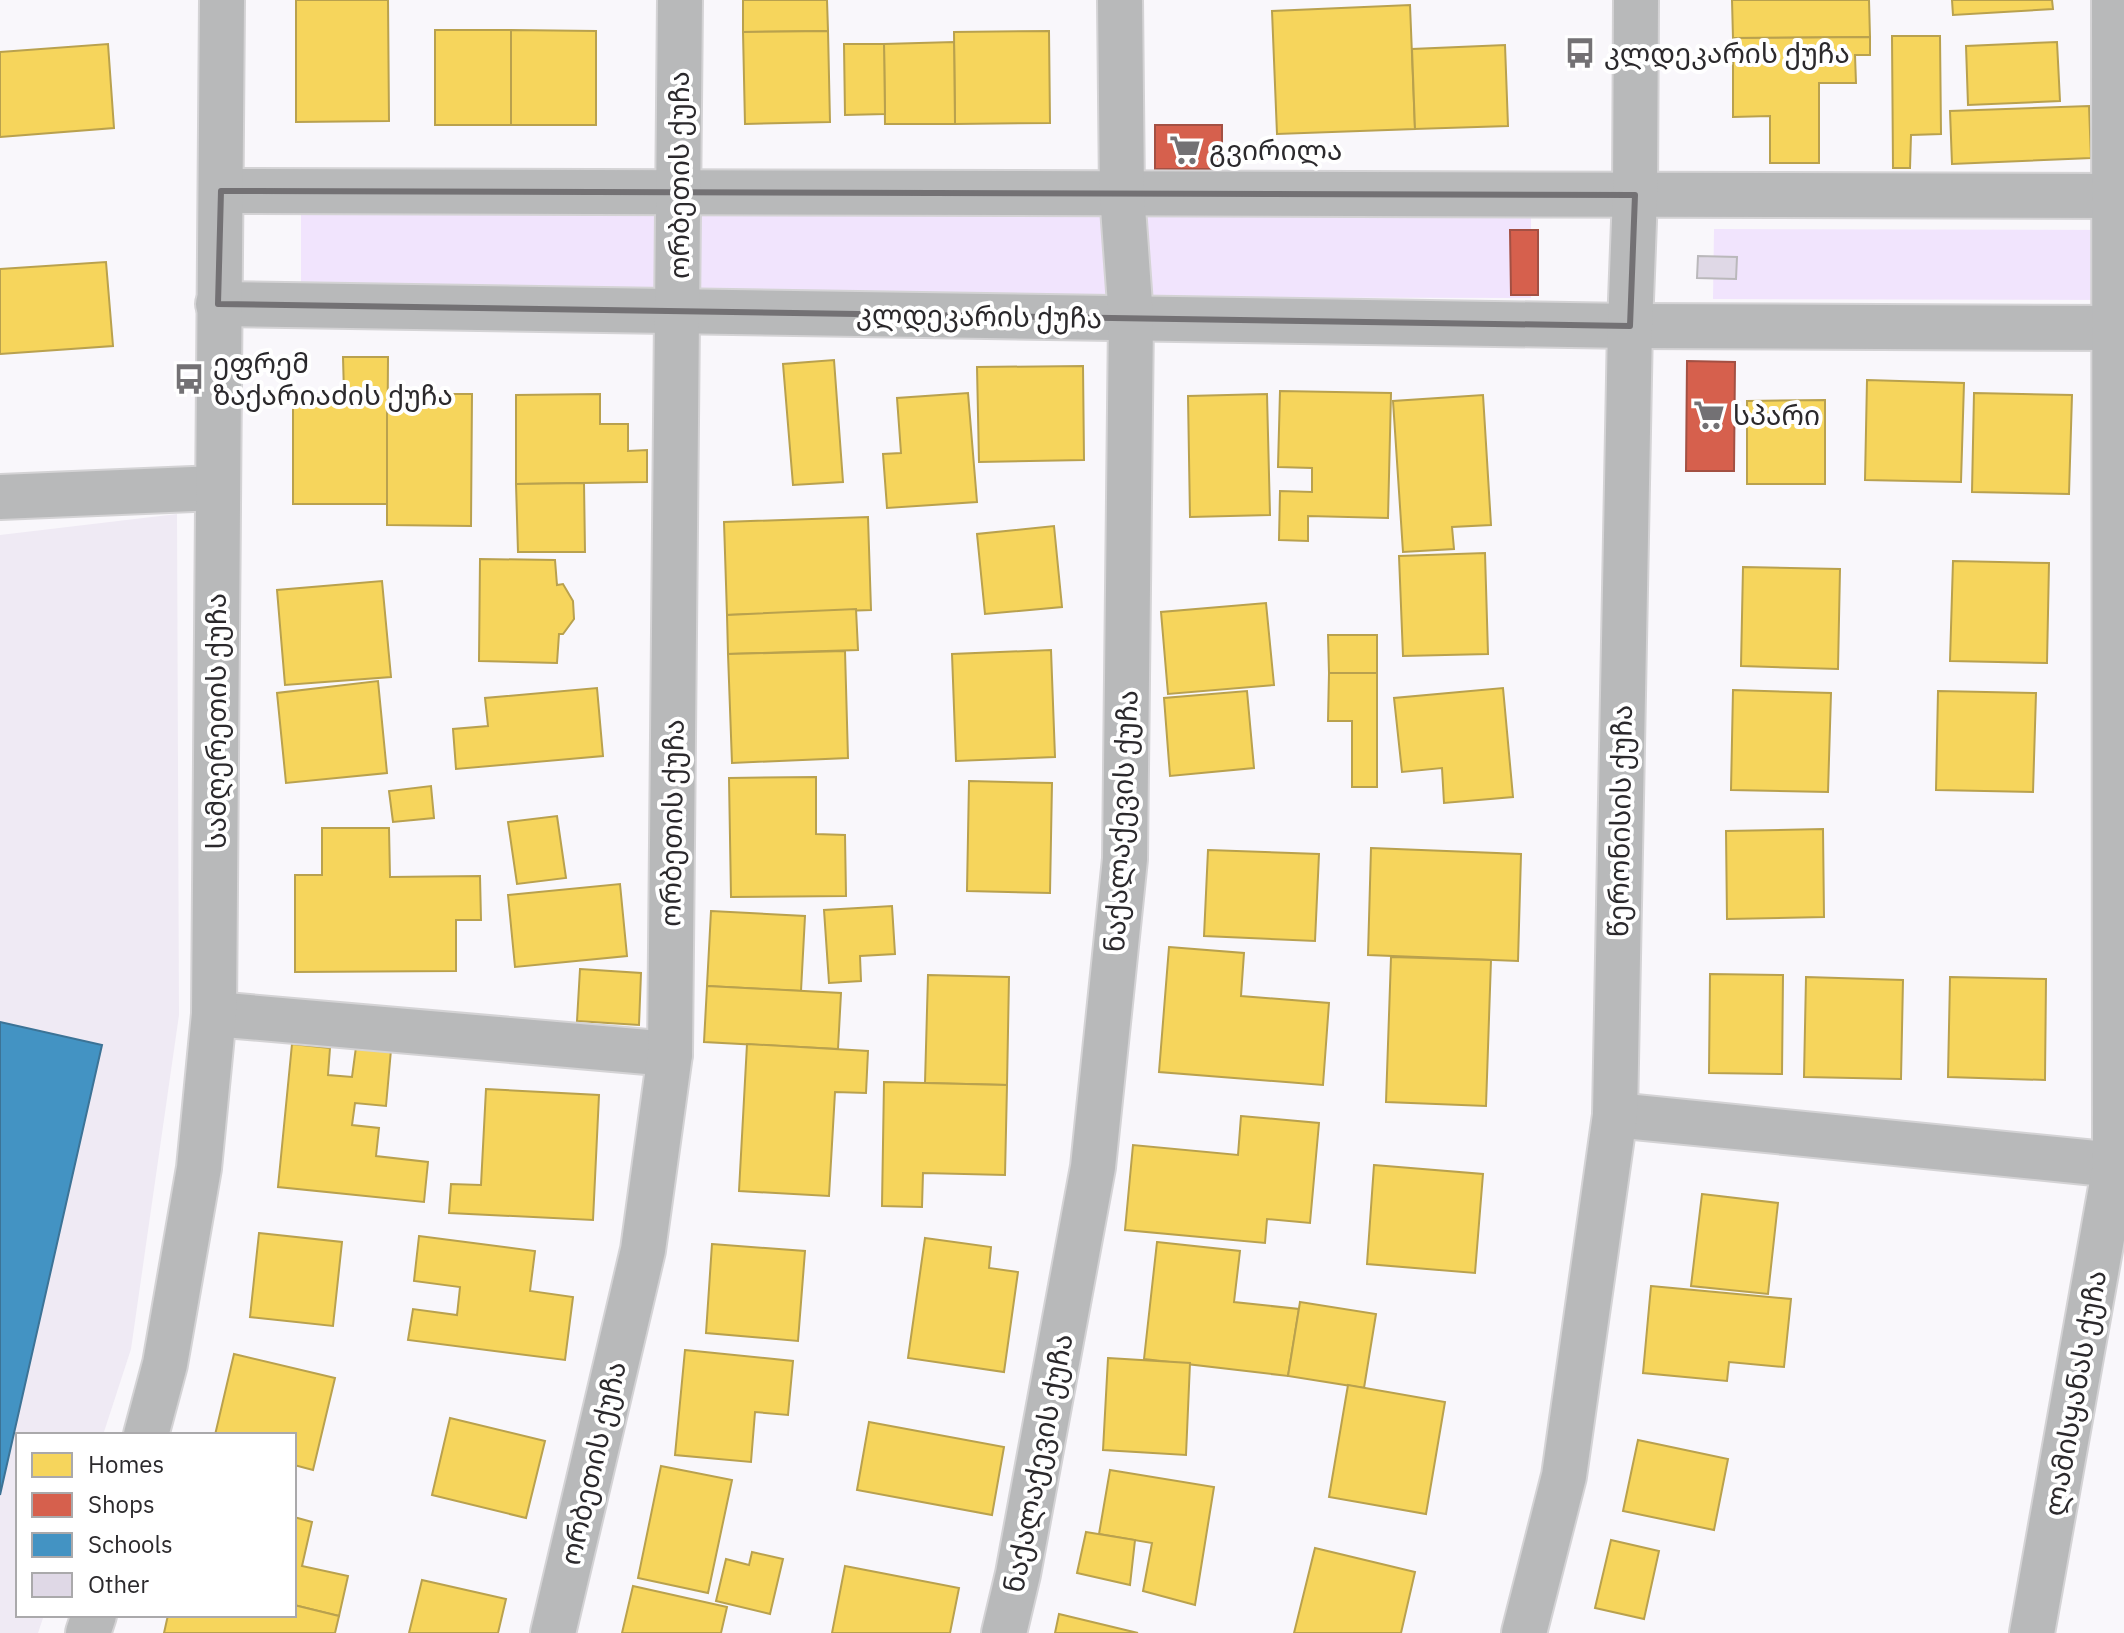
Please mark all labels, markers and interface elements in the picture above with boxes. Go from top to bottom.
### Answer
place label: კლდეკარის ქუჩა [1604,34,1850,71]
bus stop icon: კლდეკარის ქუჩა [1563,36,1597,70]
street label: ორბეთის ქუჩა [660,71,697,279]
place label: გვირილა [1209,131,1342,168]
supermarket icon: გვირილა [1168,133,1202,167]
street label: კლდეკარის ქუჩა [856,295,1102,336]
place label: ეფრემ ზაქარიაძის ქუჩა [213,344,453,413]
bus stop icon: ეფრემ ზაქარიაძის ქუჩა [172,362,206,396]
place label: სპარი [1733,396,1820,433]
supermarket icon: სპარი [1692,398,1726,432]
street label: სამღერეთის ქუჩა [197,593,234,849]
street label: ნაქალაქევის ქუჩა [1095,689,1146,953]
street label: წერონისის ქუჩა [1599,704,1640,938]
street label: ორბეთის ქუჩა [651,719,692,927]
street label: ლამისყანას ქუჩა [2035,1267,2114,1519]
street label: ნაქალაქევის ქუჩა [994,1330,1081,1595]
street label: ორბეთის ქუჩა [551,1357,634,1568]
legend [16,1433,296,1617]
text: Homes [88,1448,164,1480]
text: Shops [88,1488,155,1520]
text: Schools [88,1528,173,1560]
text: Other [88,1568,149,1600]

